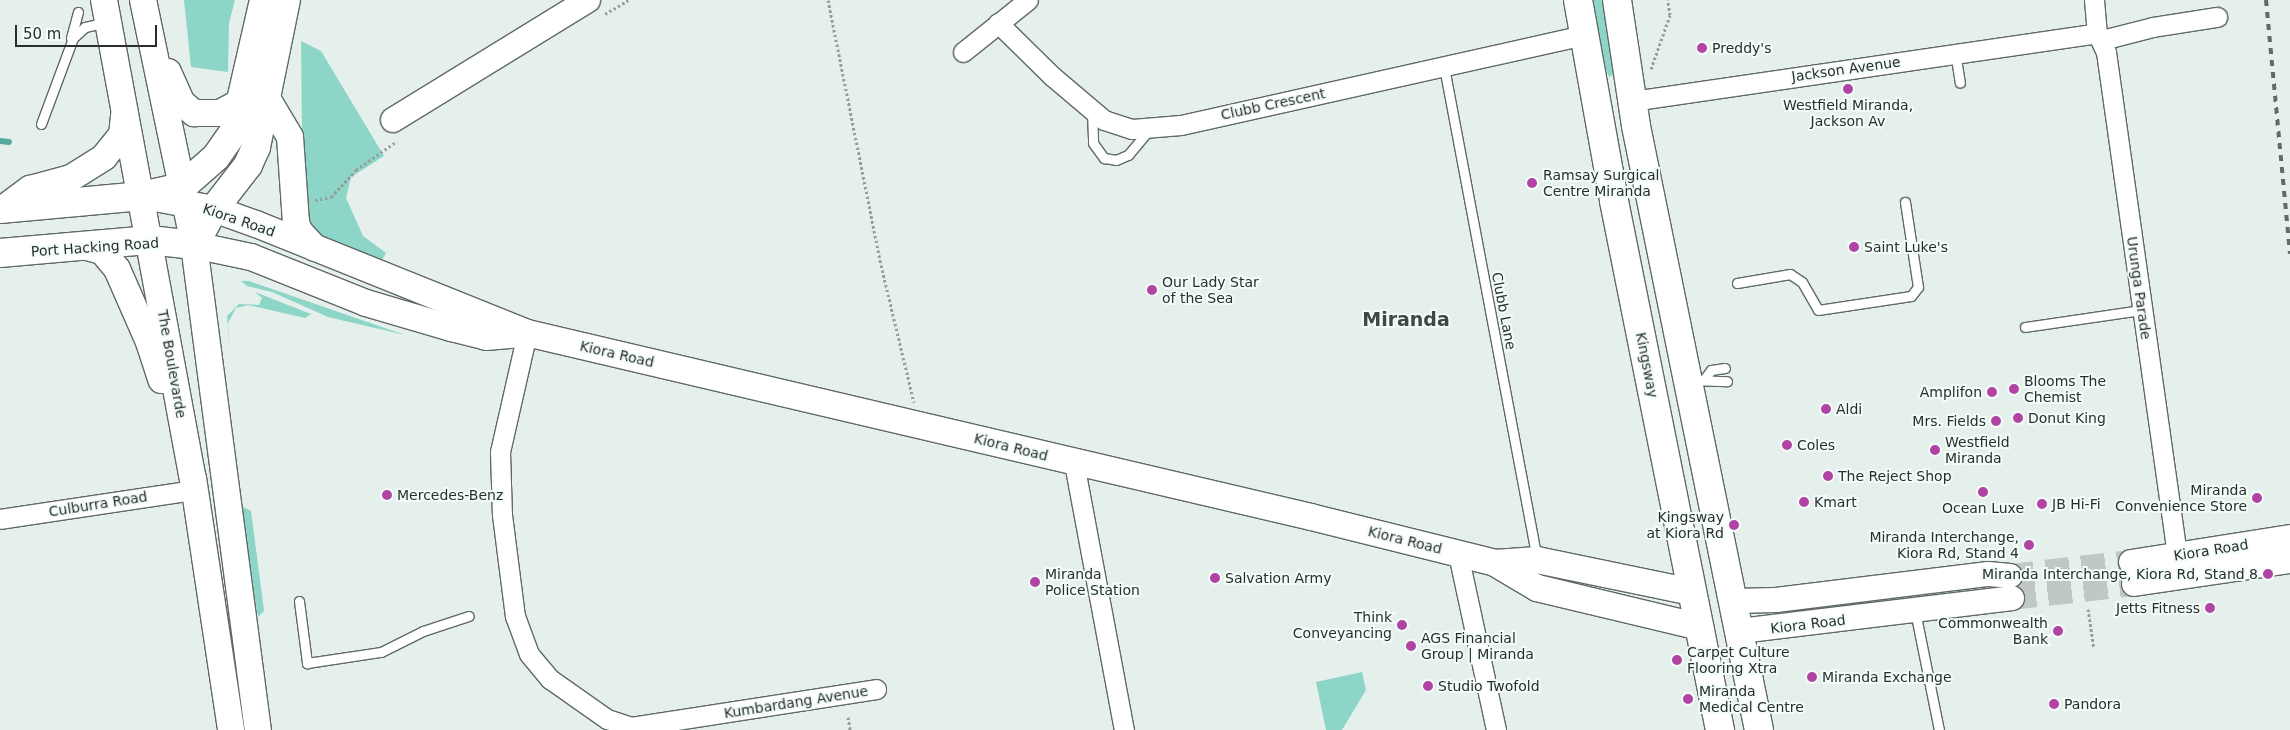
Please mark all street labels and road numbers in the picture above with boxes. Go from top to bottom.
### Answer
street label: Jackson Avenue [1791,53,1901,85]
street label: Clubb Crescent [1219,85,1327,123]
street label: Kiora Road [201,200,277,240]
street label: Port Hacking Road [30,234,160,260]
street label: Urunga Parade [2123,235,2155,341]
street label: Clubb Lane [1488,271,1520,351]
street label: The Boulevarde [154,308,190,420]
street label: Kingsway [1632,331,1662,399]
street label: Kiora Road [578,337,656,371]
street label: Kiora Road [972,430,1050,464]
street label: Culburra Road [47,488,149,520]
street label: Kiora Road [1366,523,1444,557]
street label: Kiora Road [2172,536,2250,564]
street label: Kiora Road [1769,611,1847,637]
street label: Kumbardang Avenue [723,682,869,722]

